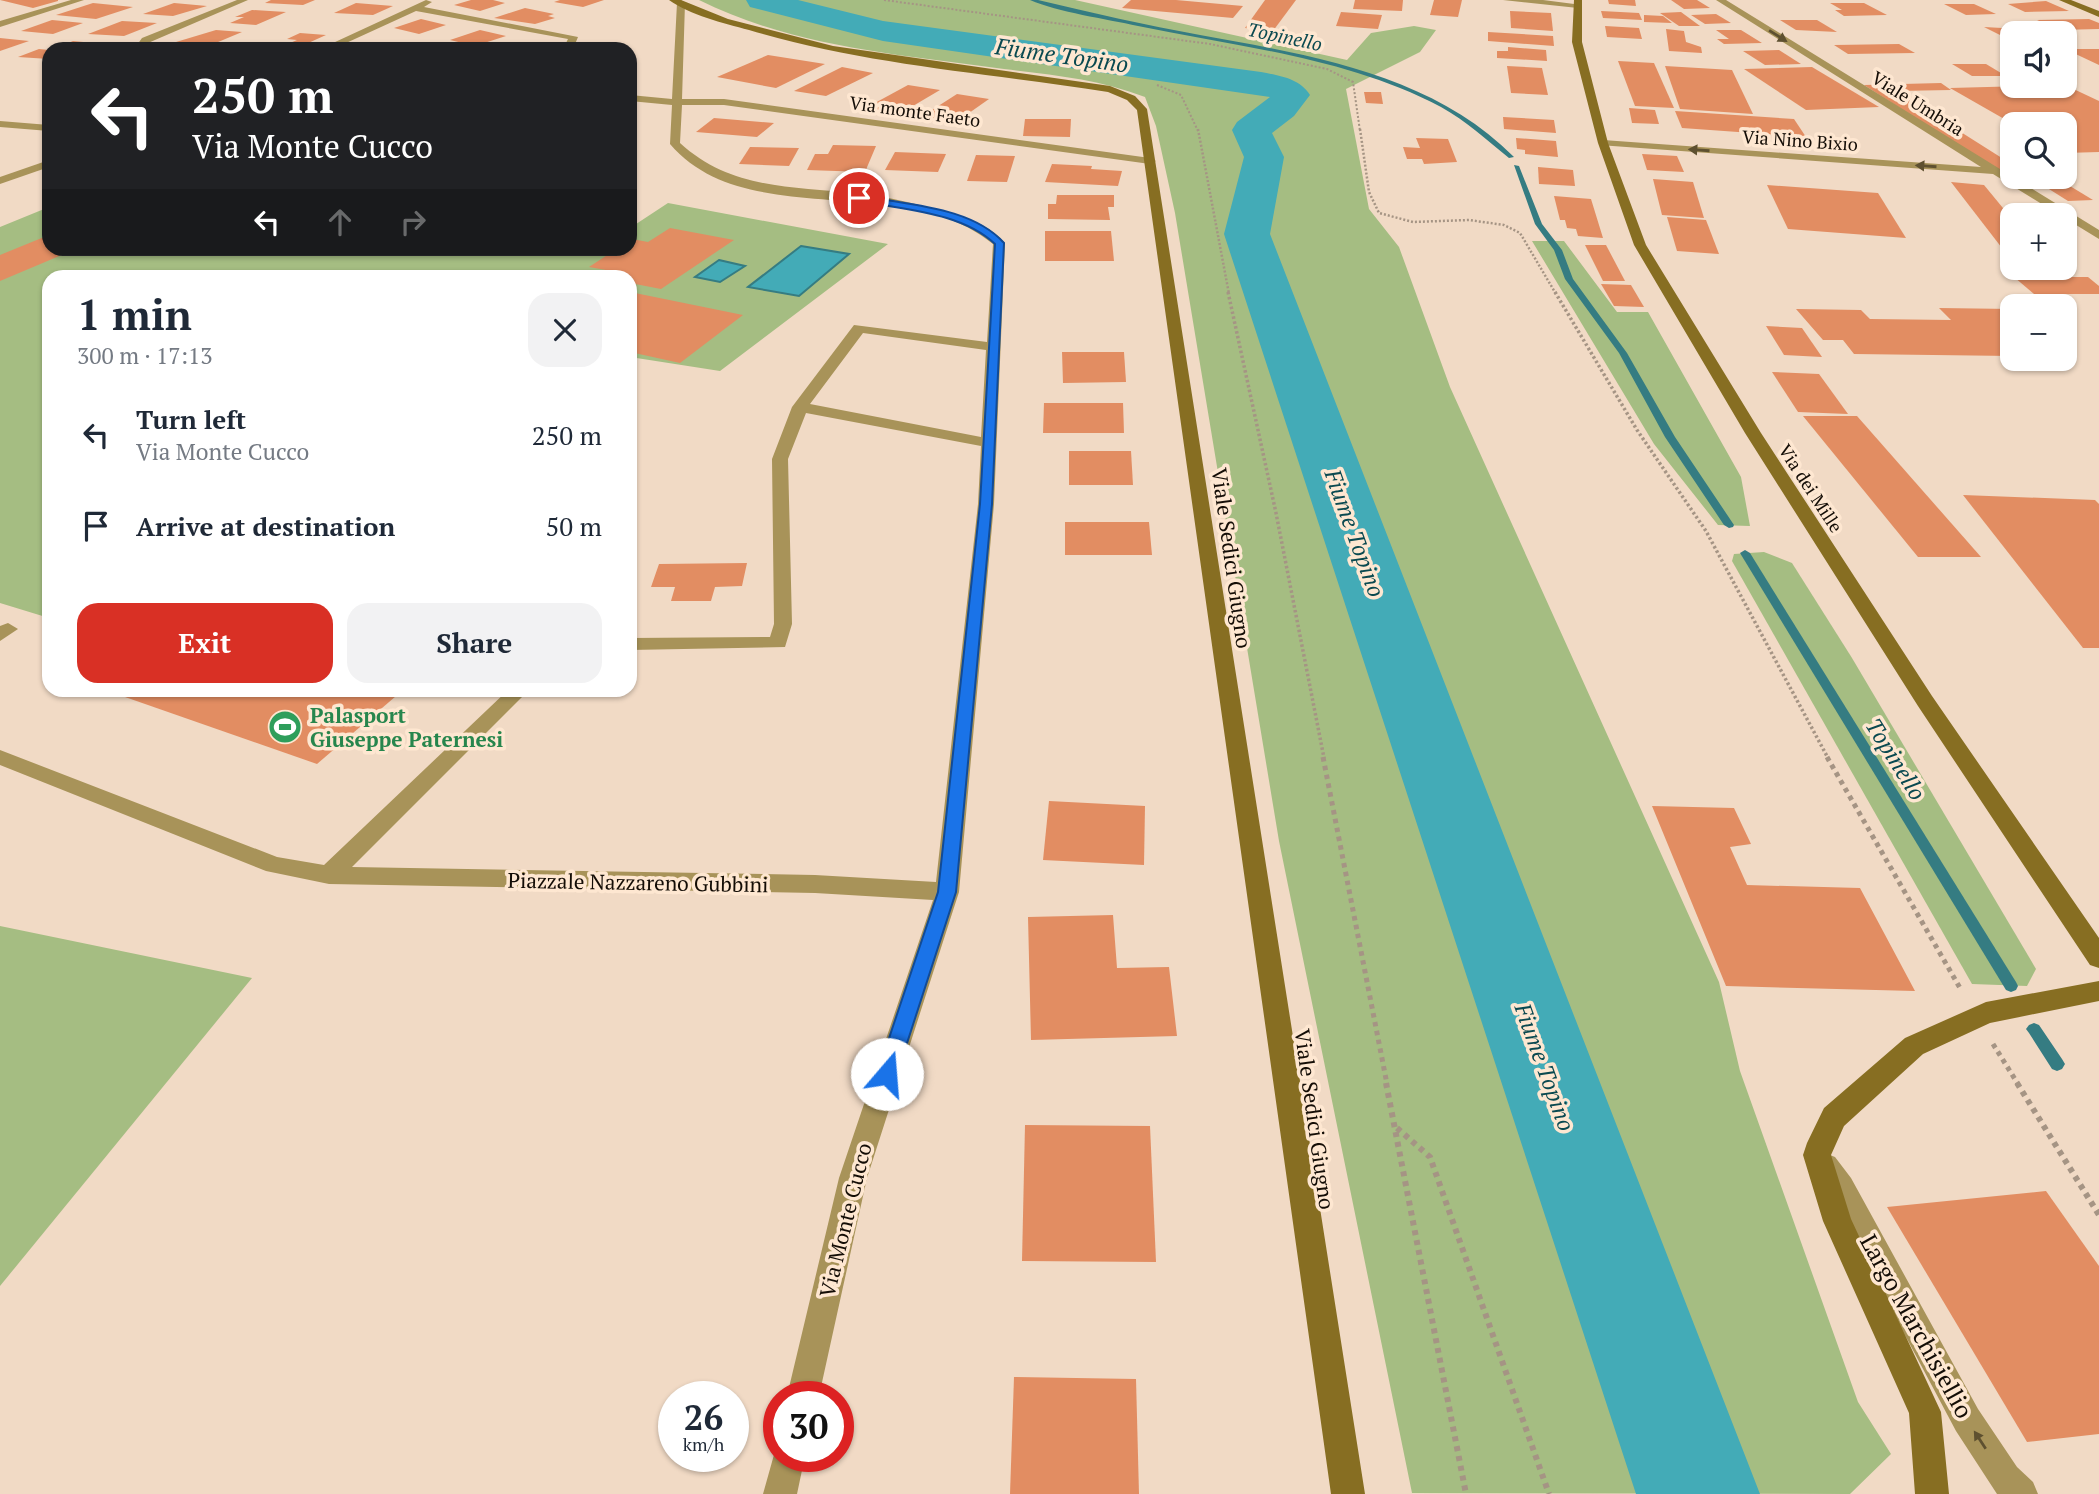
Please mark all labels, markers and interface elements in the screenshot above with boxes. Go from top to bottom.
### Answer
water label: Topinello [1245,16,1325,56]
map controls [2000,21,2077,371]
button: sound [2000,21,2077,98]
water label: Fiume Topino [993,30,1130,80]
one-way arrow [1768,30,1787,43]
text: 250 m [192,62,334,127]
street label: Viale Umbria [1867,65,1969,141]
icon: left [77,70,168,161]
street label: Via monte Faeto [848,90,982,132]
button: search [2000,112,2077,189]
street label: Via Nino Bixio [1741,124,1859,156]
text: Via Monte Cucco [192,125,433,167]
one-way arrow [1687,144,1709,155]
one-way arrow [1914,160,1936,171]
pin [829,168,889,228]
icon: arrive [840,179,878,217]
icon: left [248,203,286,241]
icon: ahead [321,203,359,241]
icon: right [394,203,432,241]
button: + [2000,203,2077,280]
text: 1 min [77,286,192,342]
button: close [528,293,602,367]
button: − [2000,294,2077,371]
text: 300 m · 17:13 [77,340,212,371]
text: Turn left [136,402,246,436]
icon: left [77,416,115,454]
text: 250 m [532,418,602,452]
text: Via Monte Cucco [136,436,309,467]
street label: Via dei Mille [1773,439,1849,537]
water label: Fiume Topino [1317,464,1392,601]
street label: Viale Sedici Giugno [1205,466,1259,650]
icon: arrive [77,507,115,545]
text: Arrive at destination [136,509,395,543]
text: 50 m [546,509,602,543]
button: Exit [77,603,333,683]
button: Share [347,603,602,683]
place label: Palasport Giuseppe Paternesi [310,701,503,753]
sports icon: Palasport Giuseppe Paternesi [266,708,304,746]
water label: Topinello [1859,712,1933,806]
street label: Piazzale Nazzareno Gubbini [507,866,769,898]
water label: Fiume Topino [1507,998,1582,1135]
street label: Viale Sedici Giugno [1288,1027,1342,1211]
position arrow [850,1037,924,1111]
street label: Via Monte Cucco [812,1140,878,1300]
street label: Largo Marchisiellio [1853,1228,1981,1424]
speed limit sign: 30 [763,1381,854,1472]
text: 26 [684,1394,723,1440]
one-way arrow [1973,1430,1986,1450]
text: km/h [683,1432,724,1456]

